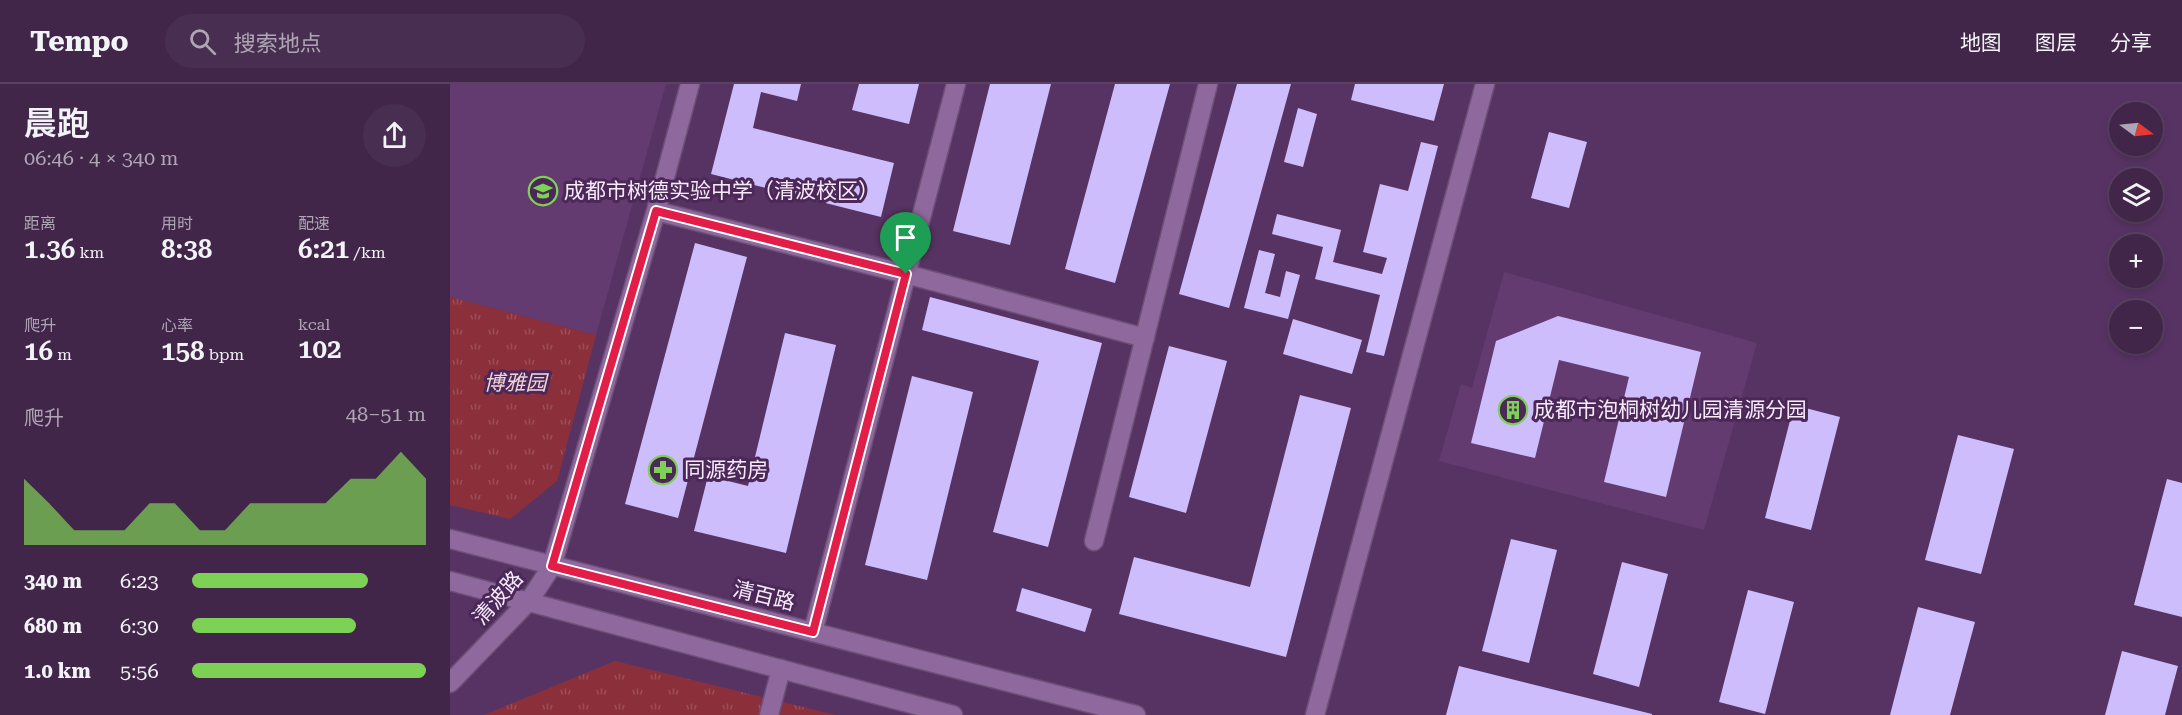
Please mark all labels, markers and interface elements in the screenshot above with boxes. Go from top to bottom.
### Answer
search box [165,14,585,68]
text: Tempo [30,25,129,58]
icon: search [186,25,219,58]
text: 搜索地点 [234,31,322,56]
text: 地图 [1960,31,2002,55]
text: 图层 [2035,31,2077,55]
text: 分享 [2110,31,2152,55]
north arrow [2109,102,2163,156]
map controls [2109,102,2163,354]
text: 晨跑 [24,104,90,143]
button: share [363,104,426,167]
text: 06:46 · 4 × 340 m [24,146,179,170]
button: layers [2109,168,2163,222]
school or university icon: 成都市树德实验中学（清波校区） [527,175,559,207]
place label: 成都市树德实验中学（清波校区） [564,179,879,203]
pin [880,212,931,274]
text: 距离 [24,214,56,233]
text: 用时 [161,214,193,233]
text: 配速 [298,214,330,233]
icon: arrive [889,221,922,254]
text: 1.36 [24,234,75,264]
text: 8:38 [161,234,212,264]
text: 6:21 [298,234,349,264]
button: + [2109,234,2163,288]
text: km [75,243,104,262]
text: /km [349,243,386,262]
button: − [2109,300,2163,354]
text: kcal [298,315,330,334]
text: 爬升 [24,316,56,335]
text: 心率 [161,316,193,335]
text: 102 [298,334,342,364]
text: 16 [24,336,53,366]
text: 158 [161,336,205,366]
text: m [53,345,72,364]
text: bpm [205,345,244,364]
park label: 博雅园 [484,371,549,395]
building icon: 成都市泡桐树幼儿园清源分园 [1497,394,1529,426]
place label: 成都市泡桐树幼儿园清源分园 [1534,398,1807,422]
text: 48–51 m [346,402,426,426]
text: 爬升 [24,406,64,430]
pharmacy icon: 同源药房 [647,454,679,486]
place label: 同源药房 [684,458,768,482]
street label: 清波路 [468,566,528,630]
text: 340 m [24,569,82,593]
text: 6:23 [120,569,159,593]
street label: 清百路 [731,577,797,615]
text: 680 m [24,614,82,638]
text: 6:30 [120,614,159,638]
text: 1.0 km [24,659,91,683]
text: 5:56 [120,659,159,683]

